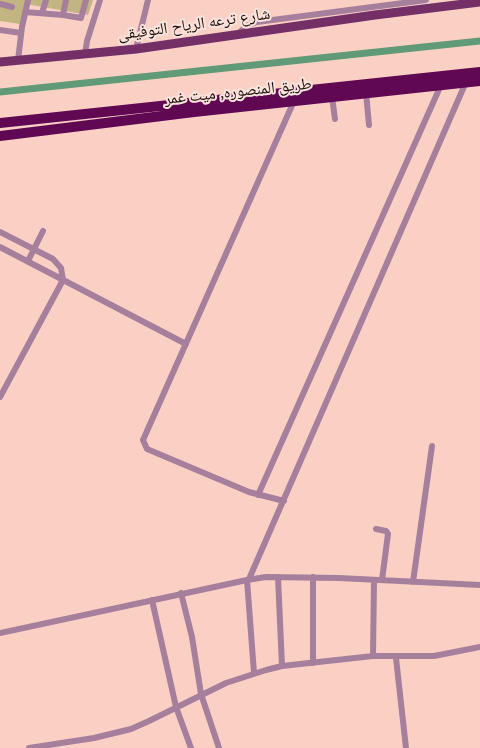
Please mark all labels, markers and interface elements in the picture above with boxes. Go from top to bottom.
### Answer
street label: شارع ترعه الرياح التوفيقى [117,5,271,45]
street label: طريق المنصوره, ميت غمر [163,75,313,109]

